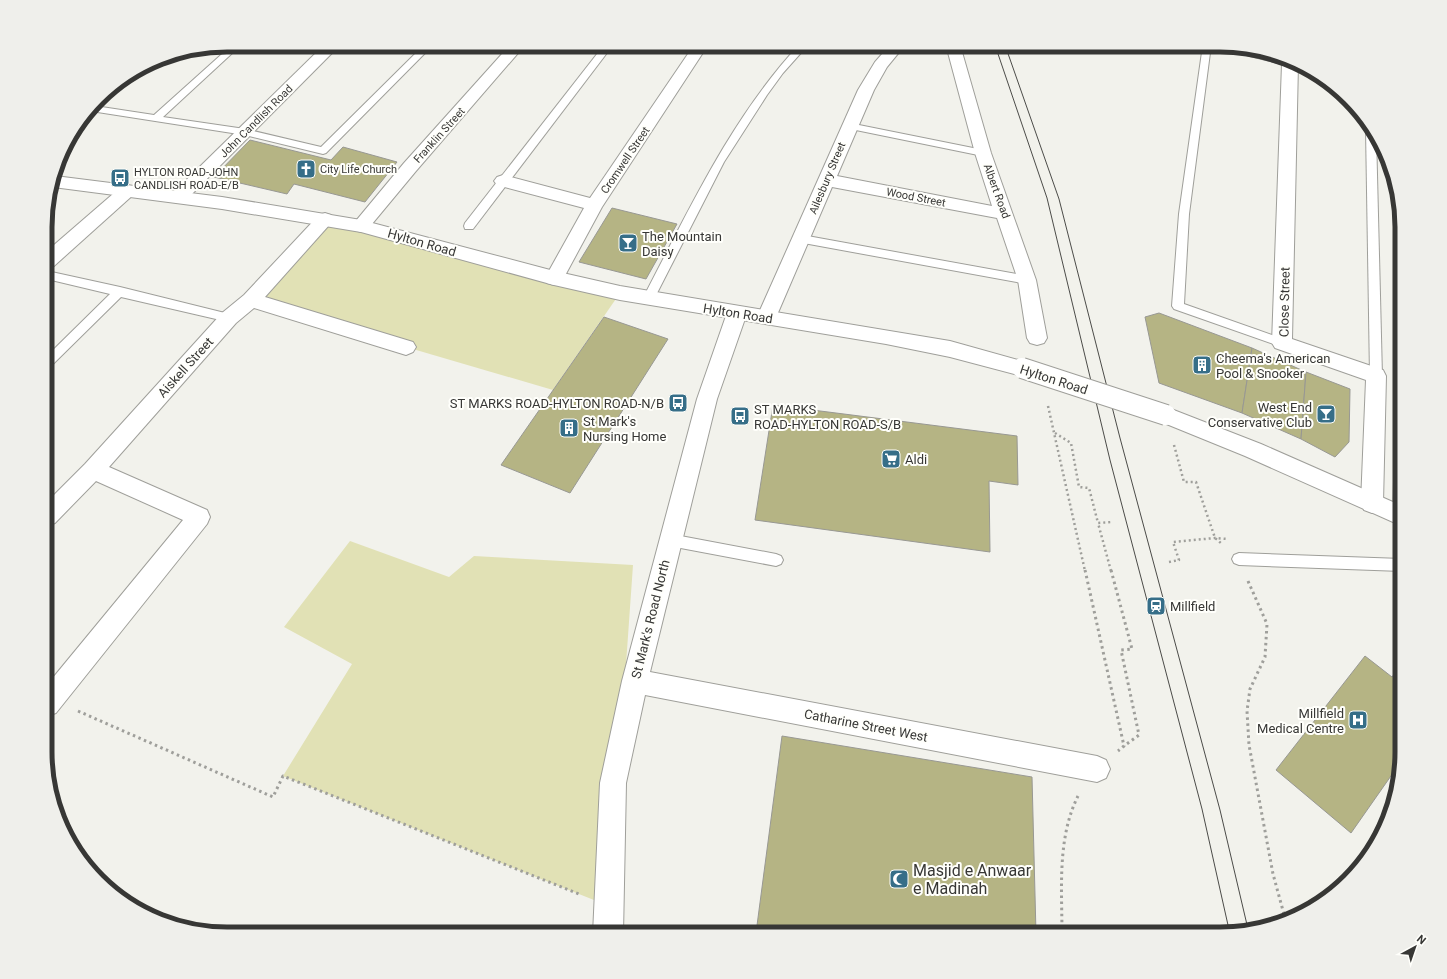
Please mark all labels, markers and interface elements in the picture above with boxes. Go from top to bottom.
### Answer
street label: John Candlish Road [217,82,295,160]
street label: Franklin Street [411,105,468,166]
street label: Cromwell Street [598,124,653,196]
street label: Ailesbury Street [806,140,849,216]
church icon: City Life Church [295,158,317,180]
street label: Albert Road [981,162,1012,220]
place label: City Life Church [320,163,397,176]
place label: HYLTON ROAD-JOHN CANDLISH ROAD-E/B [134,166,239,192]
bus stop icon: HYLTON ROAD-JOHN CANDLISH ROAD-E/B [109,167,131,189]
street label: Wood Street [885,185,947,210]
street label: Hylton Road [386,226,458,259]
place label: The Mountain Daisy [642,229,722,259]
bar icon: The Mountain Daisy [617,232,639,254]
street label: Close Street [1276,267,1293,337]
street label: Hylton Road [702,301,774,326]
street label: Aiskell Street [155,334,216,400]
place label: Cheema's American Pool & Snooker [1216,351,1331,381]
building icon: Cheema's American Pool & Snooker [1191,354,1213,376]
street label: Hylton Road [1018,361,1090,397]
bus stop icon: ST MARKS ROAD-HYLTON ROAD-N/B [667,392,689,414]
place label: ST MARKS ROAD-HYLTON ROAD-N/B [450,396,664,411]
place label: West End Conservative Club [1208,400,1312,430]
place label: ST MARKS ROAD-HYLTON ROAD-S/B [754,402,901,432]
bar icon: West End Conservative Club [1315,403,1337,425]
bus stop icon: ST MARKS ROAD-HYLTON ROAD-S/B [729,405,751,427]
place label: St Mark's Nursing Home [583,414,667,444]
building icon: St Mark's Nursing Home [558,417,580,439]
supermarket icon: Aldi [880,448,902,470]
place label: Aldi [905,452,927,467]
street label: St Mark's Road North [628,558,673,680]
station icon: Millfield [1145,595,1167,617]
place label: Millfield [1170,599,1215,614]
street label: Catharine Street West [803,706,929,745]
place label: Millfield Medical Centre [1257,706,1344,736]
hospital icon: Millfield Medical Centre [1347,709,1369,731]
place label: Masjid e Anwaar e Madinah [913,861,1032,898]
mosque icon: Masjid e Anwaar e Madinah [888,868,910,890]
north arrow [1395,927,1435,967]
text: N [1414,932,1428,947]

